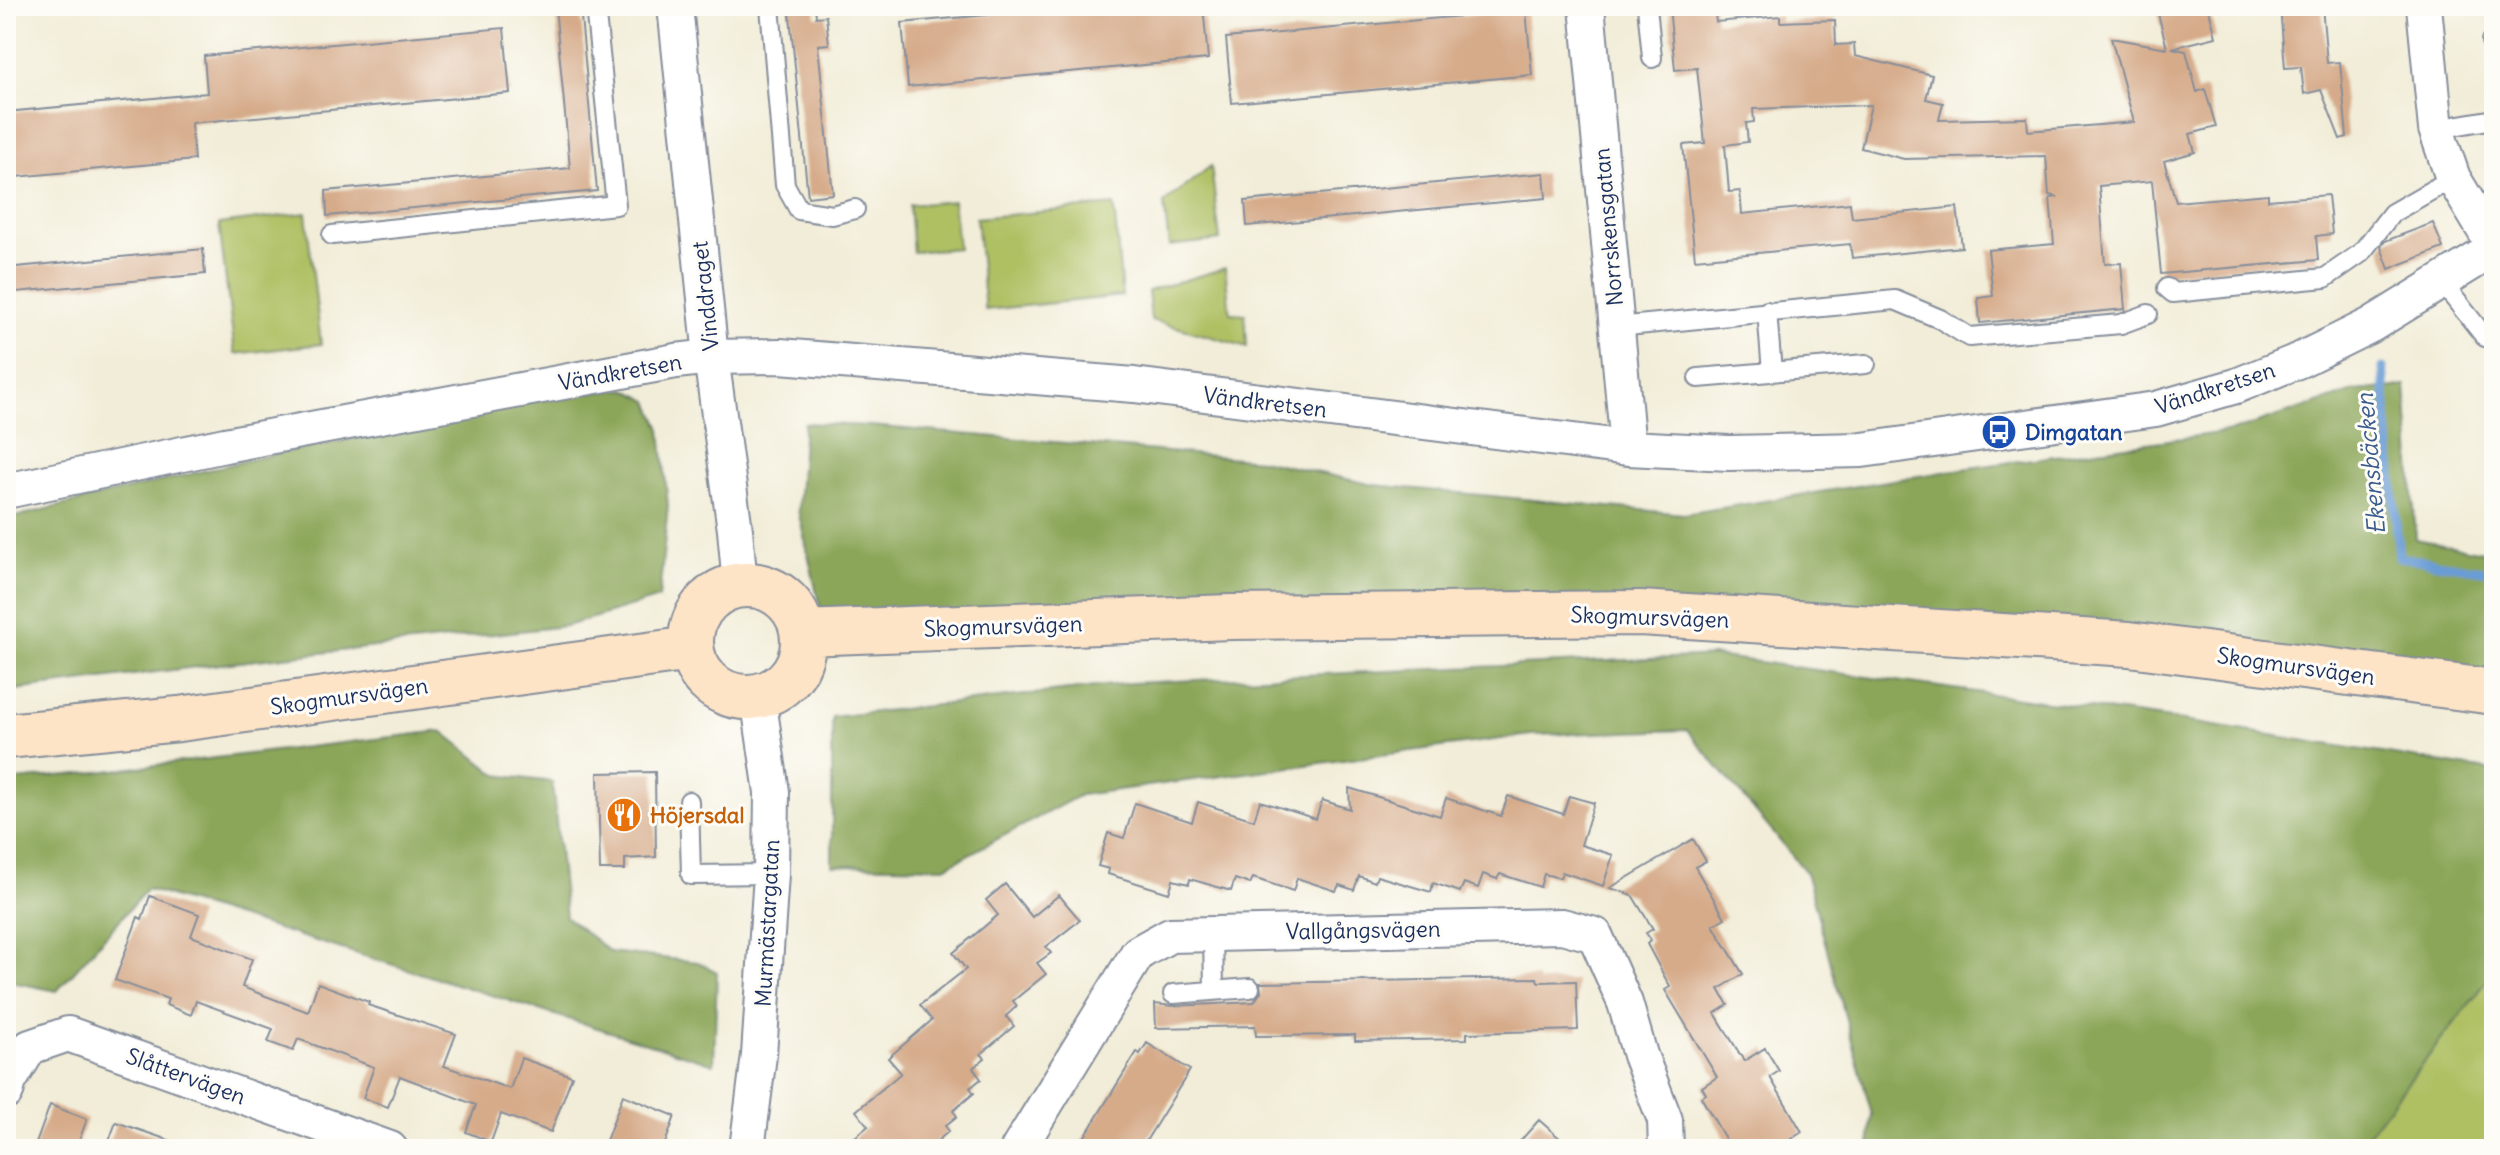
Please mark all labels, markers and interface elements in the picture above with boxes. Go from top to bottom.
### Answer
street label: Norrskensgatan [1587,147,1629,307]
street label: Vinddraget [685,240,725,352]
street label: Vändkretsen [556,347,684,397]
street label: Vändkretsen [2151,355,2279,421]
street label: Vändkretsen [1202,381,1328,423]
water label: Ekensbäcken [2349,391,2391,536]
bus stop icon: Dimgatan [1980,413,2018,451]
place label: Dimgatan [2025,418,2123,446]
street label: Skogmursvägen [1570,600,1730,634]
street label: Skogmursvägen [923,609,1083,643]
street label: Skogmursvägen [2215,641,2377,691]
street label: Skogmursvägen [268,671,430,721]
restaurant icon: Höjersdal [605,796,643,834]
place label: Höjersdal [650,801,744,829]
street label: Murmästargatan [749,839,785,1007]
street label: Vallgångsvägen [1285,915,1441,945]
street label: Slåttervägen [122,1041,250,1111]

